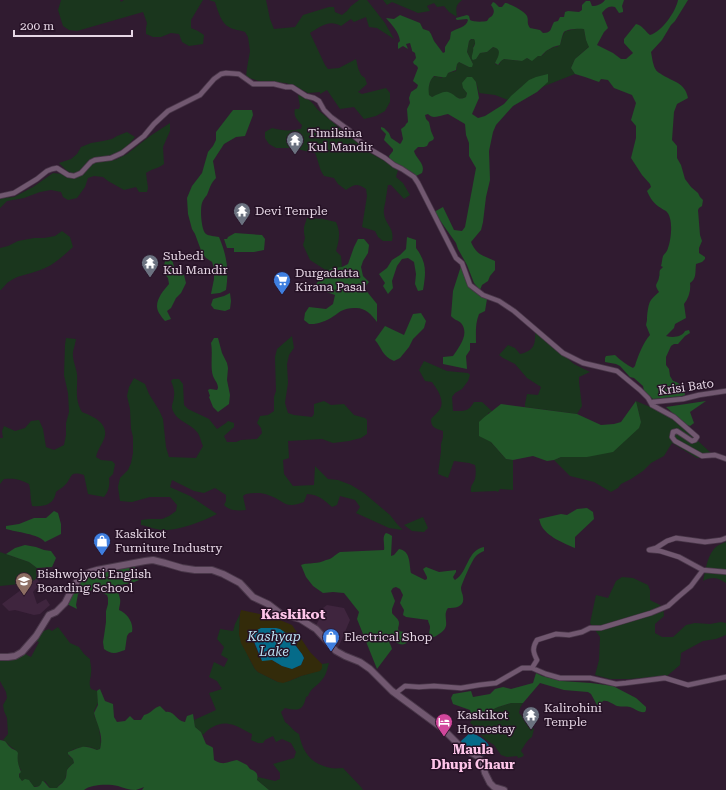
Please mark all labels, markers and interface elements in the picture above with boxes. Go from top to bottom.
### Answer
scale bar [14,12,132,38]
text: 200 m [20,19,54,33]
place label: Timilsina Kul Mandir [308,126,373,154]
temple icon: Timilsina Kul Mandir [285,130,305,155]
temple icon: Devi Temple [232,201,252,226]
place label: Devi Temple [255,204,328,218]
place label: Subedi Kul Mandir [163,249,228,277]
temple icon: Subedi Kul Mandir [140,253,160,278]
place label: Durgadatta Kirana Pasal [295,266,366,294]
supermarket icon: Durgadatta Kirana Pasal [272,270,292,295]
street label: Krisi Bato [657,376,715,398]
place label: Kaskikot Furniture Industry [115,527,223,555]
shop icon: Kaskikot Furniture Industry [92,531,112,556]
place label: Bishwojyoti English Boarding School [37,567,152,595]
school or university icon: Bishwojyoti English Boarding School [14,571,34,596]
district label: Kaskikot [261,606,326,622]
shop icon: Electrical Shop [321,627,341,652]
water label: Kashyap Lake [246,629,301,659]
place label: Electrical Shop [344,630,433,644]
place label: Kalirohini Temple [544,701,602,729]
temple icon: Kalirohini Temple [521,705,541,730]
place label: Kaskikot Homestay [457,708,516,736]
hotel icon: Kaskikot Homestay [434,712,454,737]
district label: Maula Dhupi Chaur [431,742,515,772]

